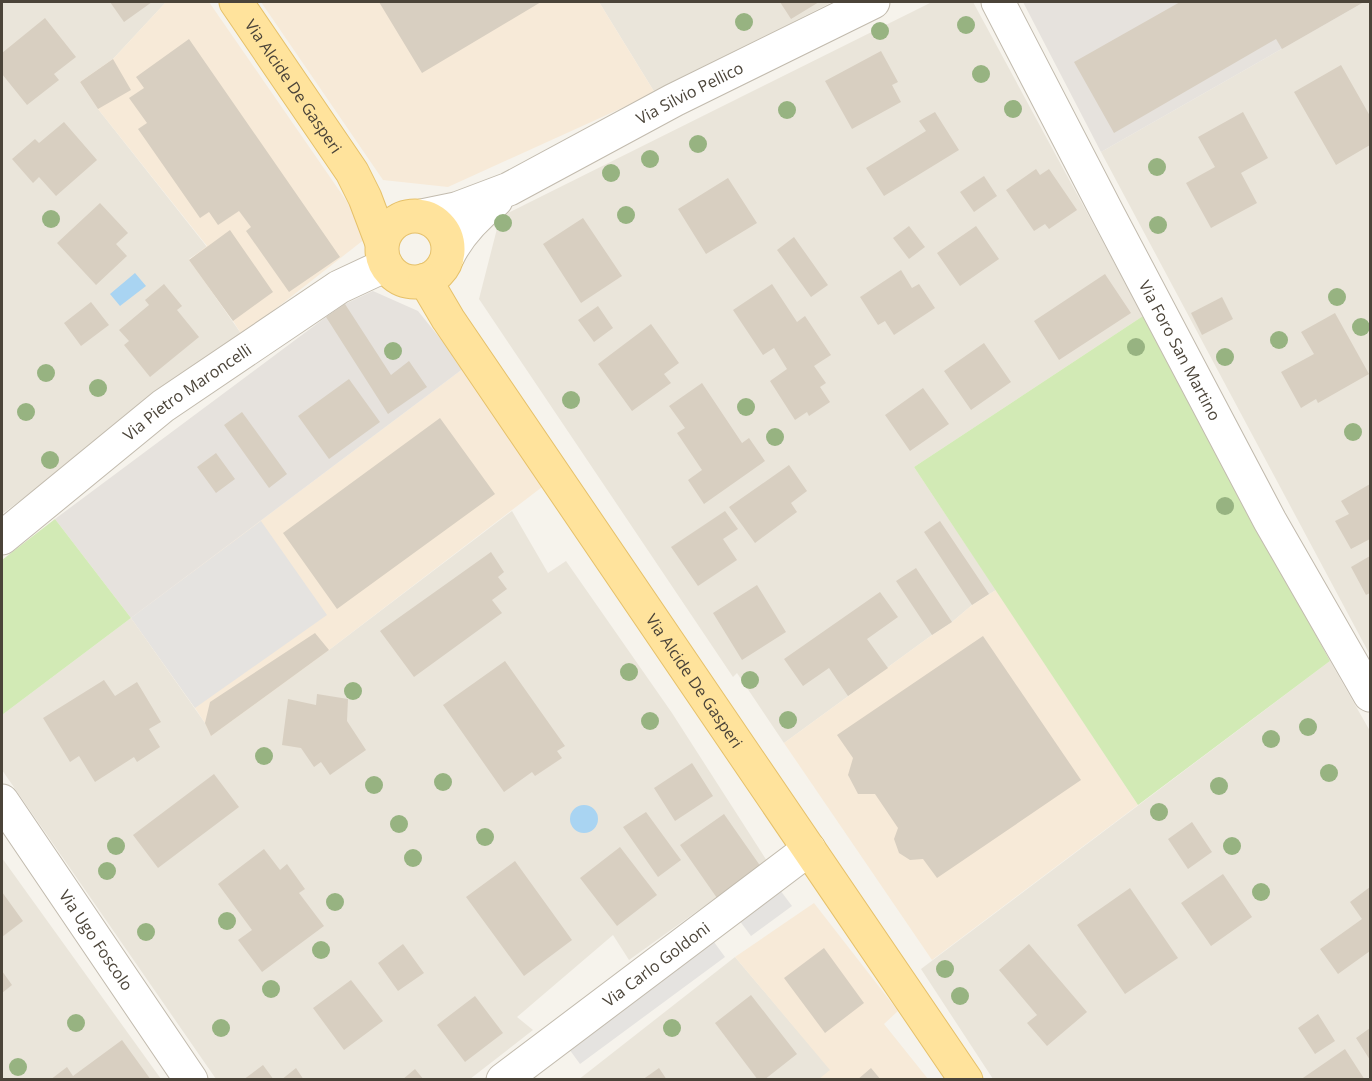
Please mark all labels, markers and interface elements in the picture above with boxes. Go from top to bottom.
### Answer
street label: Via Alcide De Gasperi [240,15,347,158]
street label: Via Silvio Pellico [632,57,747,129]
street label: Via Foro San Martino [1134,276,1226,424]
street label: Via Pietro Maroncelli [118,338,256,446]
street label: Via Alcide De Gasperi [641,609,748,752]
street label: Via Ugo Foscolo [54,885,138,995]
street label: Via Carlo Goldoni [598,917,714,1012]

